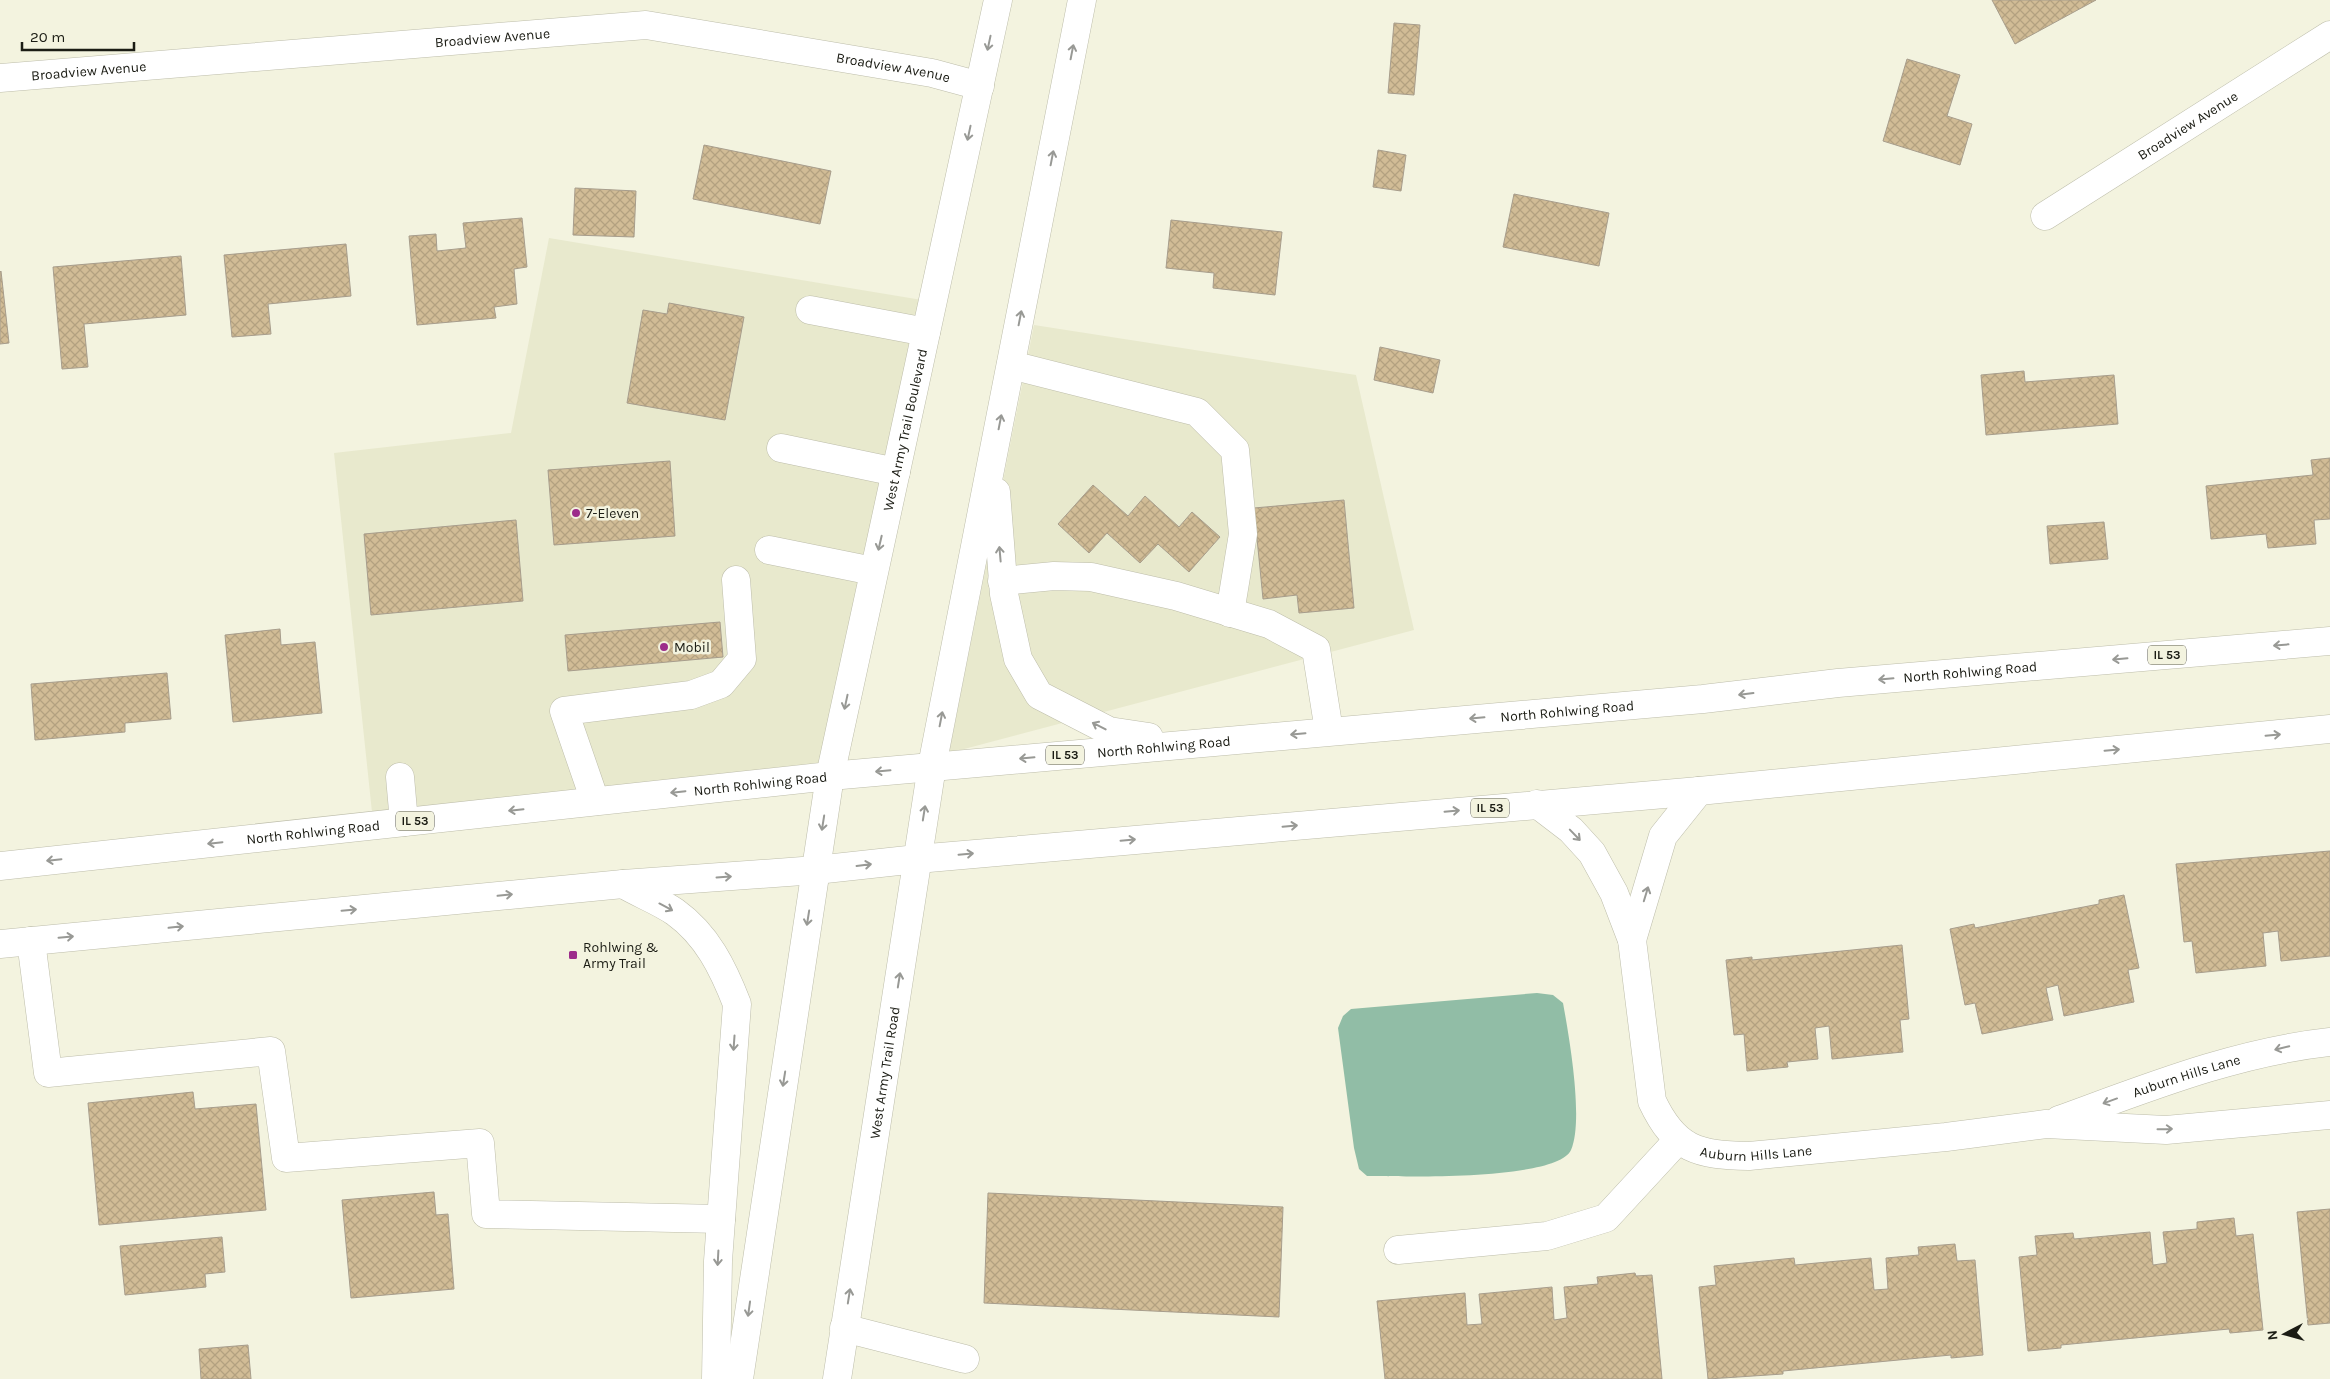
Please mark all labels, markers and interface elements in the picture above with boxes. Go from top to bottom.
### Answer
scale bar [22,20,135,52]
street label: Broadview Avenue [434,24,551,51]
text: 20 m [30,28,65,46]
one-way arrow [984,34,993,50]
one-way arrow [1068,44,1078,60]
street label: Broadview Avenue [835,49,952,86]
street label: Broadview Avenue [30,58,147,84]
street label: Broadview Avenue [2134,87,2241,164]
one-way arrow [964,125,973,141]
one-way arrow [1047,151,1057,167]
one-way arrow [1016,310,1026,326]
street label: West Army Trail Boulevard [879,347,931,513]
one-way arrow [995,414,1005,430]
place label: 7-Eleven [586,505,639,522]
marker: 7-Eleven [570,507,582,519]
one-way arrow [875,535,884,551]
one-way arrow [995,547,1005,563]
place label: Mobil [674,639,710,656]
one-way arrow [2274,640,2290,650]
marker: Mobil [658,641,670,653]
road number: IL 53 [2148,646,2186,664]
one-way arrow [2112,654,2128,664]
street label: North Rohlwing Road [1903,658,2038,686]
one-way arrow [1879,674,1895,684]
one-way arrow [1738,689,1754,699]
one-way arrow [841,694,850,710]
street label: North Rohlwing Road [1500,697,1635,725]
one-way arrow [937,711,947,727]
one-way arrow [1470,714,1486,723]
one-way arrow [1091,721,1106,731]
one-way arrow [1290,729,1306,739]
one-way arrow [2265,730,2281,739]
street label: North Rohlwing Road [1096,732,1231,761]
one-way arrow [2103,745,2119,754]
road number: IL 53 [1046,746,1084,764]
one-way arrow [1019,753,1035,763]
one-way arrow [875,766,891,776]
street label: North Rohlwing Road [693,768,828,799]
one-way arrow [670,787,686,797]
road number: IL 53 [1471,798,1509,818]
one-way arrow [508,805,524,815]
one-way arrow [920,805,930,821]
one-way arrow [1443,807,1459,816]
road number: IL 53 [396,811,434,830]
one-way arrow [818,815,828,831]
street label: North Rohlwing Road [246,816,381,848]
one-way arrow [1281,821,1297,831]
one-way arrow [1569,829,1581,841]
one-way arrow [1120,835,1136,845]
one-way arrow [208,838,224,847]
one-way arrow [958,850,974,859]
one-way arrow [46,855,62,865]
one-way arrow [856,860,872,870]
one-way arrow [716,872,732,881]
one-way arrow [1641,886,1651,902]
one-way arrow [497,891,513,900]
one-way arrow [658,903,673,912]
one-way arrow [341,905,357,915]
one-way arrow [803,910,813,926]
one-way arrow [168,922,184,932]
one-way arrow [58,932,74,942]
place label: Rohlwing & Army Trail [583,939,659,972]
marker: Rohlwing & Army Trail [567,949,579,961]
one-way arrow [894,972,904,988]
street label: West Army Trail Road [866,1005,903,1140]
one-way arrow [730,1035,739,1051]
one-way arrow [2274,1044,2290,1053]
street label: Auburn Hills Lane [2130,1051,2242,1101]
one-way arrow [778,1071,788,1087]
one-way arrow [2103,1097,2118,1106]
one-way arrow [2157,1125,2173,1134]
street label: Auburn Hills Lane [1698,1141,1813,1165]
one-way arrow [714,1249,723,1265]
one-way arrow [844,1289,854,1305]
one-way arrow [744,1301,754,1317]
north arrow [2260,1309,2310,1359]
text: N [2264,1329,2282,1341]

